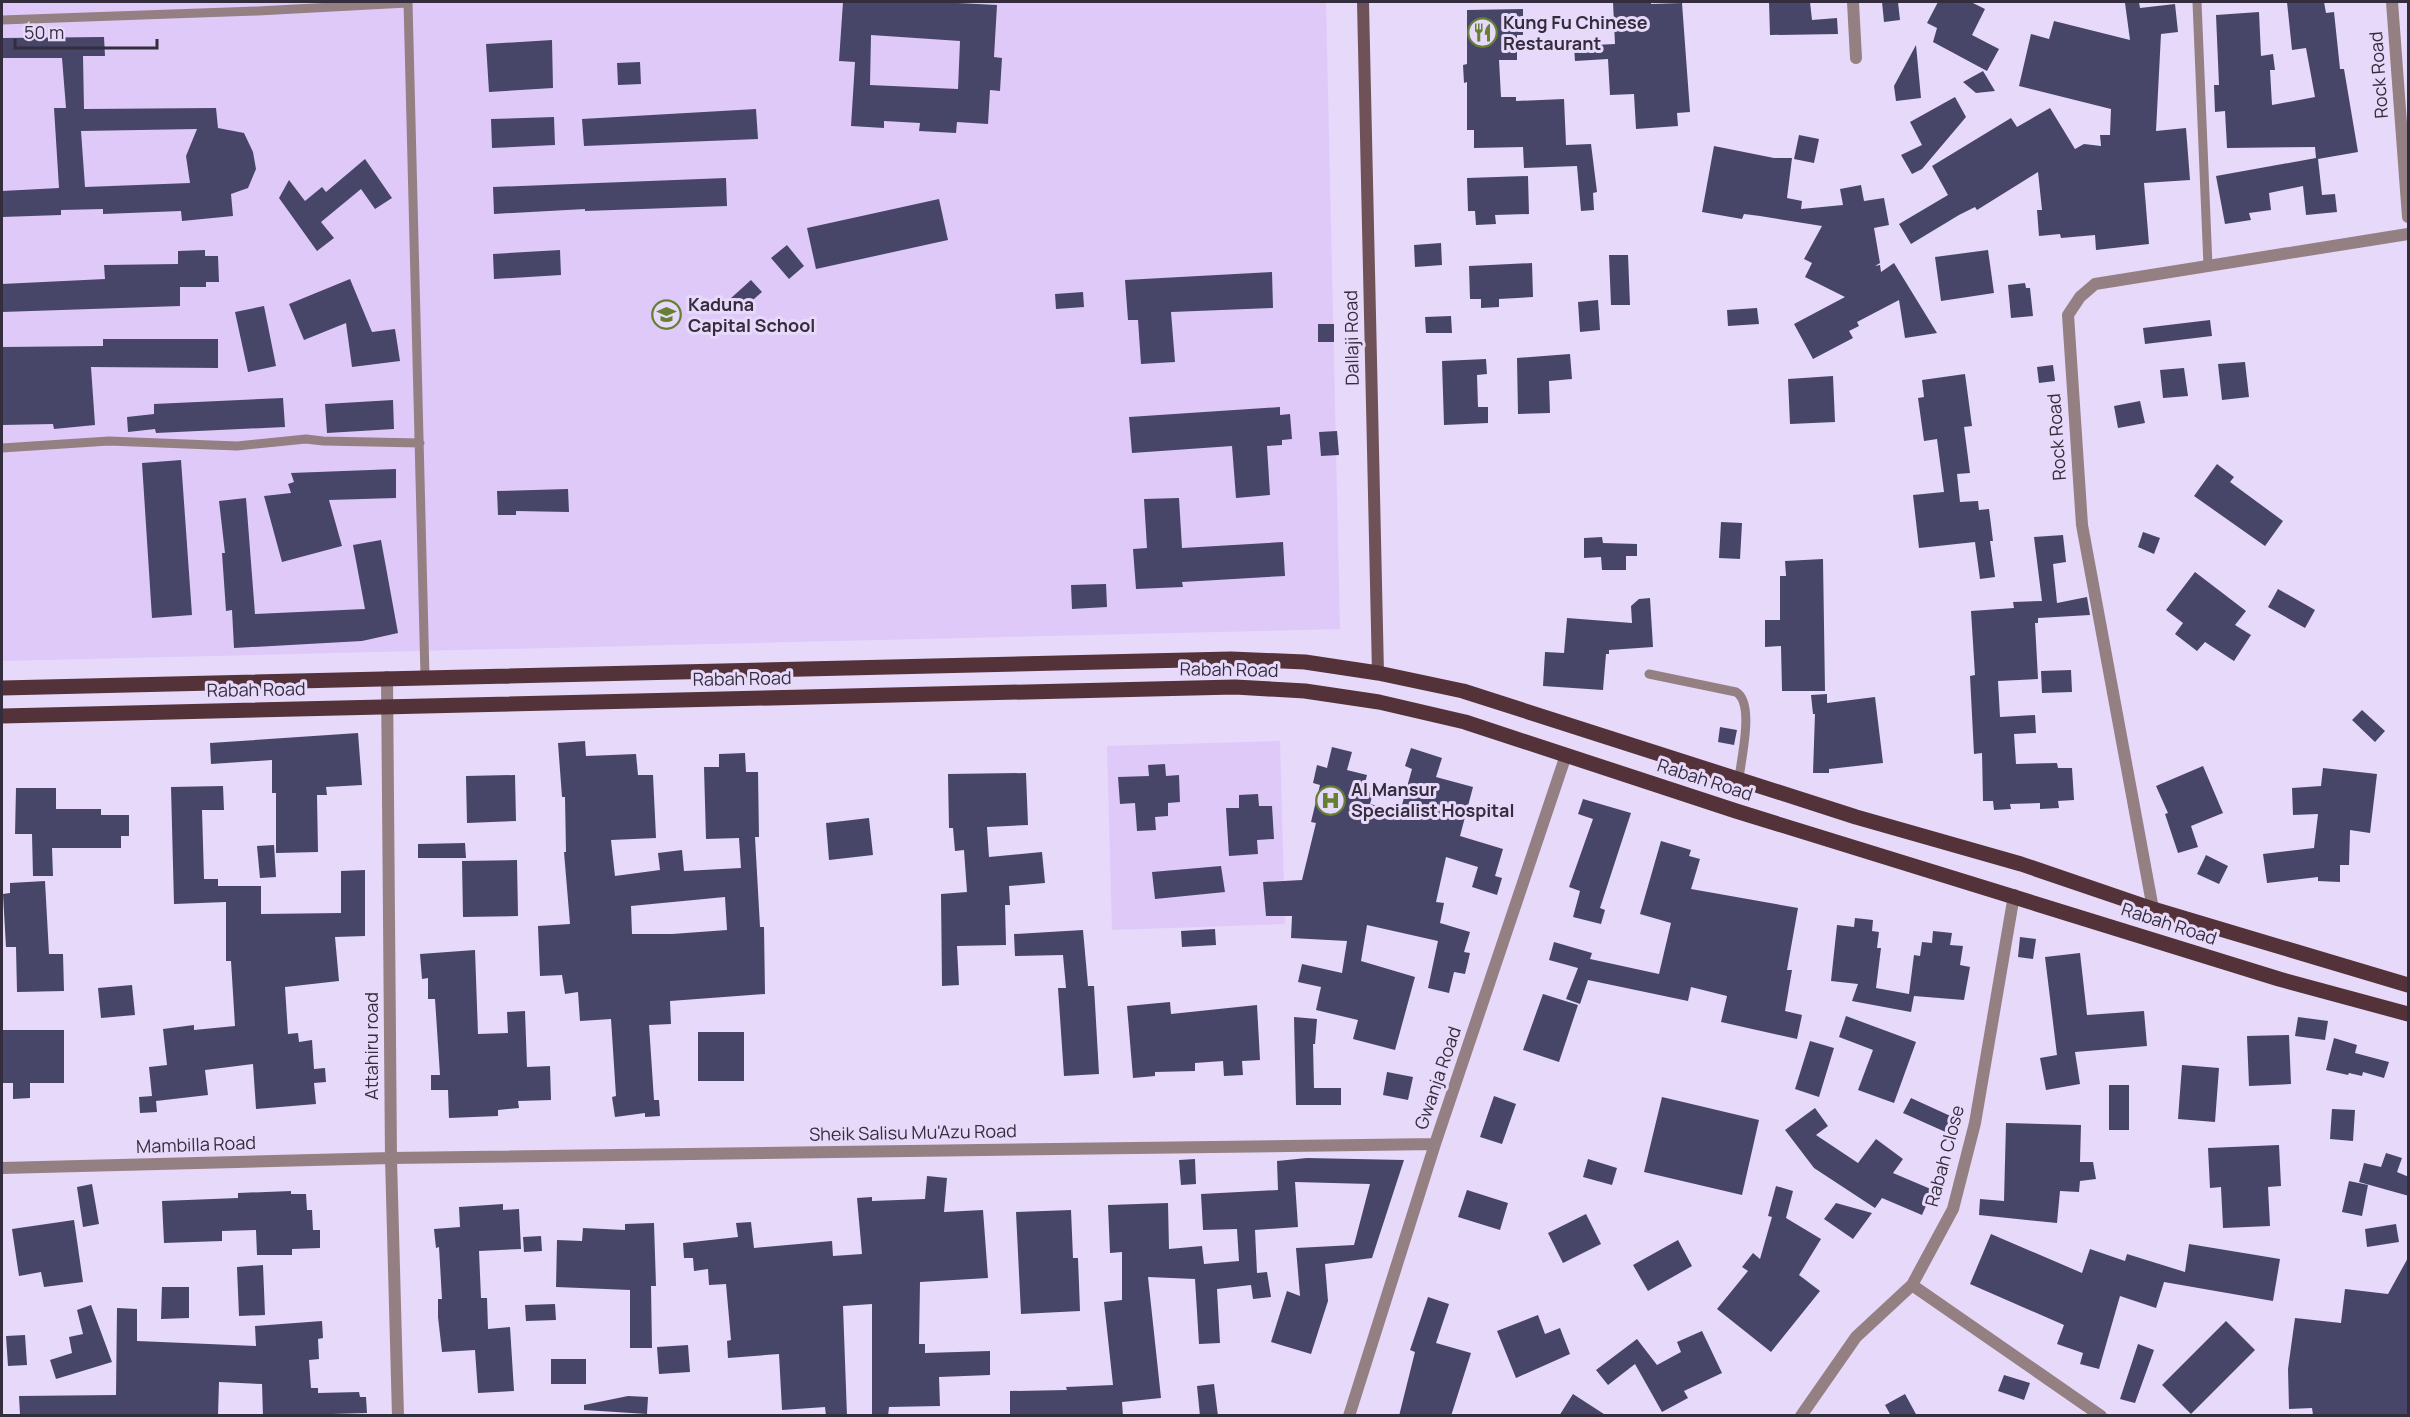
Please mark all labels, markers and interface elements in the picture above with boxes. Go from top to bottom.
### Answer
place label: Kung Fu Chinese Restaurant [1503,10,1648,55]
scale bar [15,12,158,50]
restaurant icon: Kung Fu Chinese Restaurant [1466,17,1498,49]
text: 50 m [24,20,64,44]
street label: Rock Road [2363,31,2393,119]
street label: Dallaji Road [1338,290,1364,386]
place label: Kaduna Capital School [688,292,815,337]
school or university icon: Kaduna Capital School [651,299,683,331]
street label: Rock Road [2041,393,2071,481]
street label: Rabah Road [1179,656,1279,682]
street label: Rabah Road [692,665,792,691]
street label: Rabah Road [206,676,306,702]
street label: Rabah Road [1655,752,1756,806]
place label: Al Mansur Specialist Hospital [1351,777,1515,822]
hospital icon: Al Mansur Specialist Hospital [1314,784,1346,816]
street label: Rabah Road [2119,896,2220,950]
street label: Attahiru road [359,992,383,1100]
street label: Gwanja Road [1408,1023,1466,1132]
street label: Rabah Close [1919,1102,1969,1209]
street label: Sheik Salisu Mu'Azu Road [809,1118,1017,1146]
street label: Mambilla Road [136,1130,256,1158]

